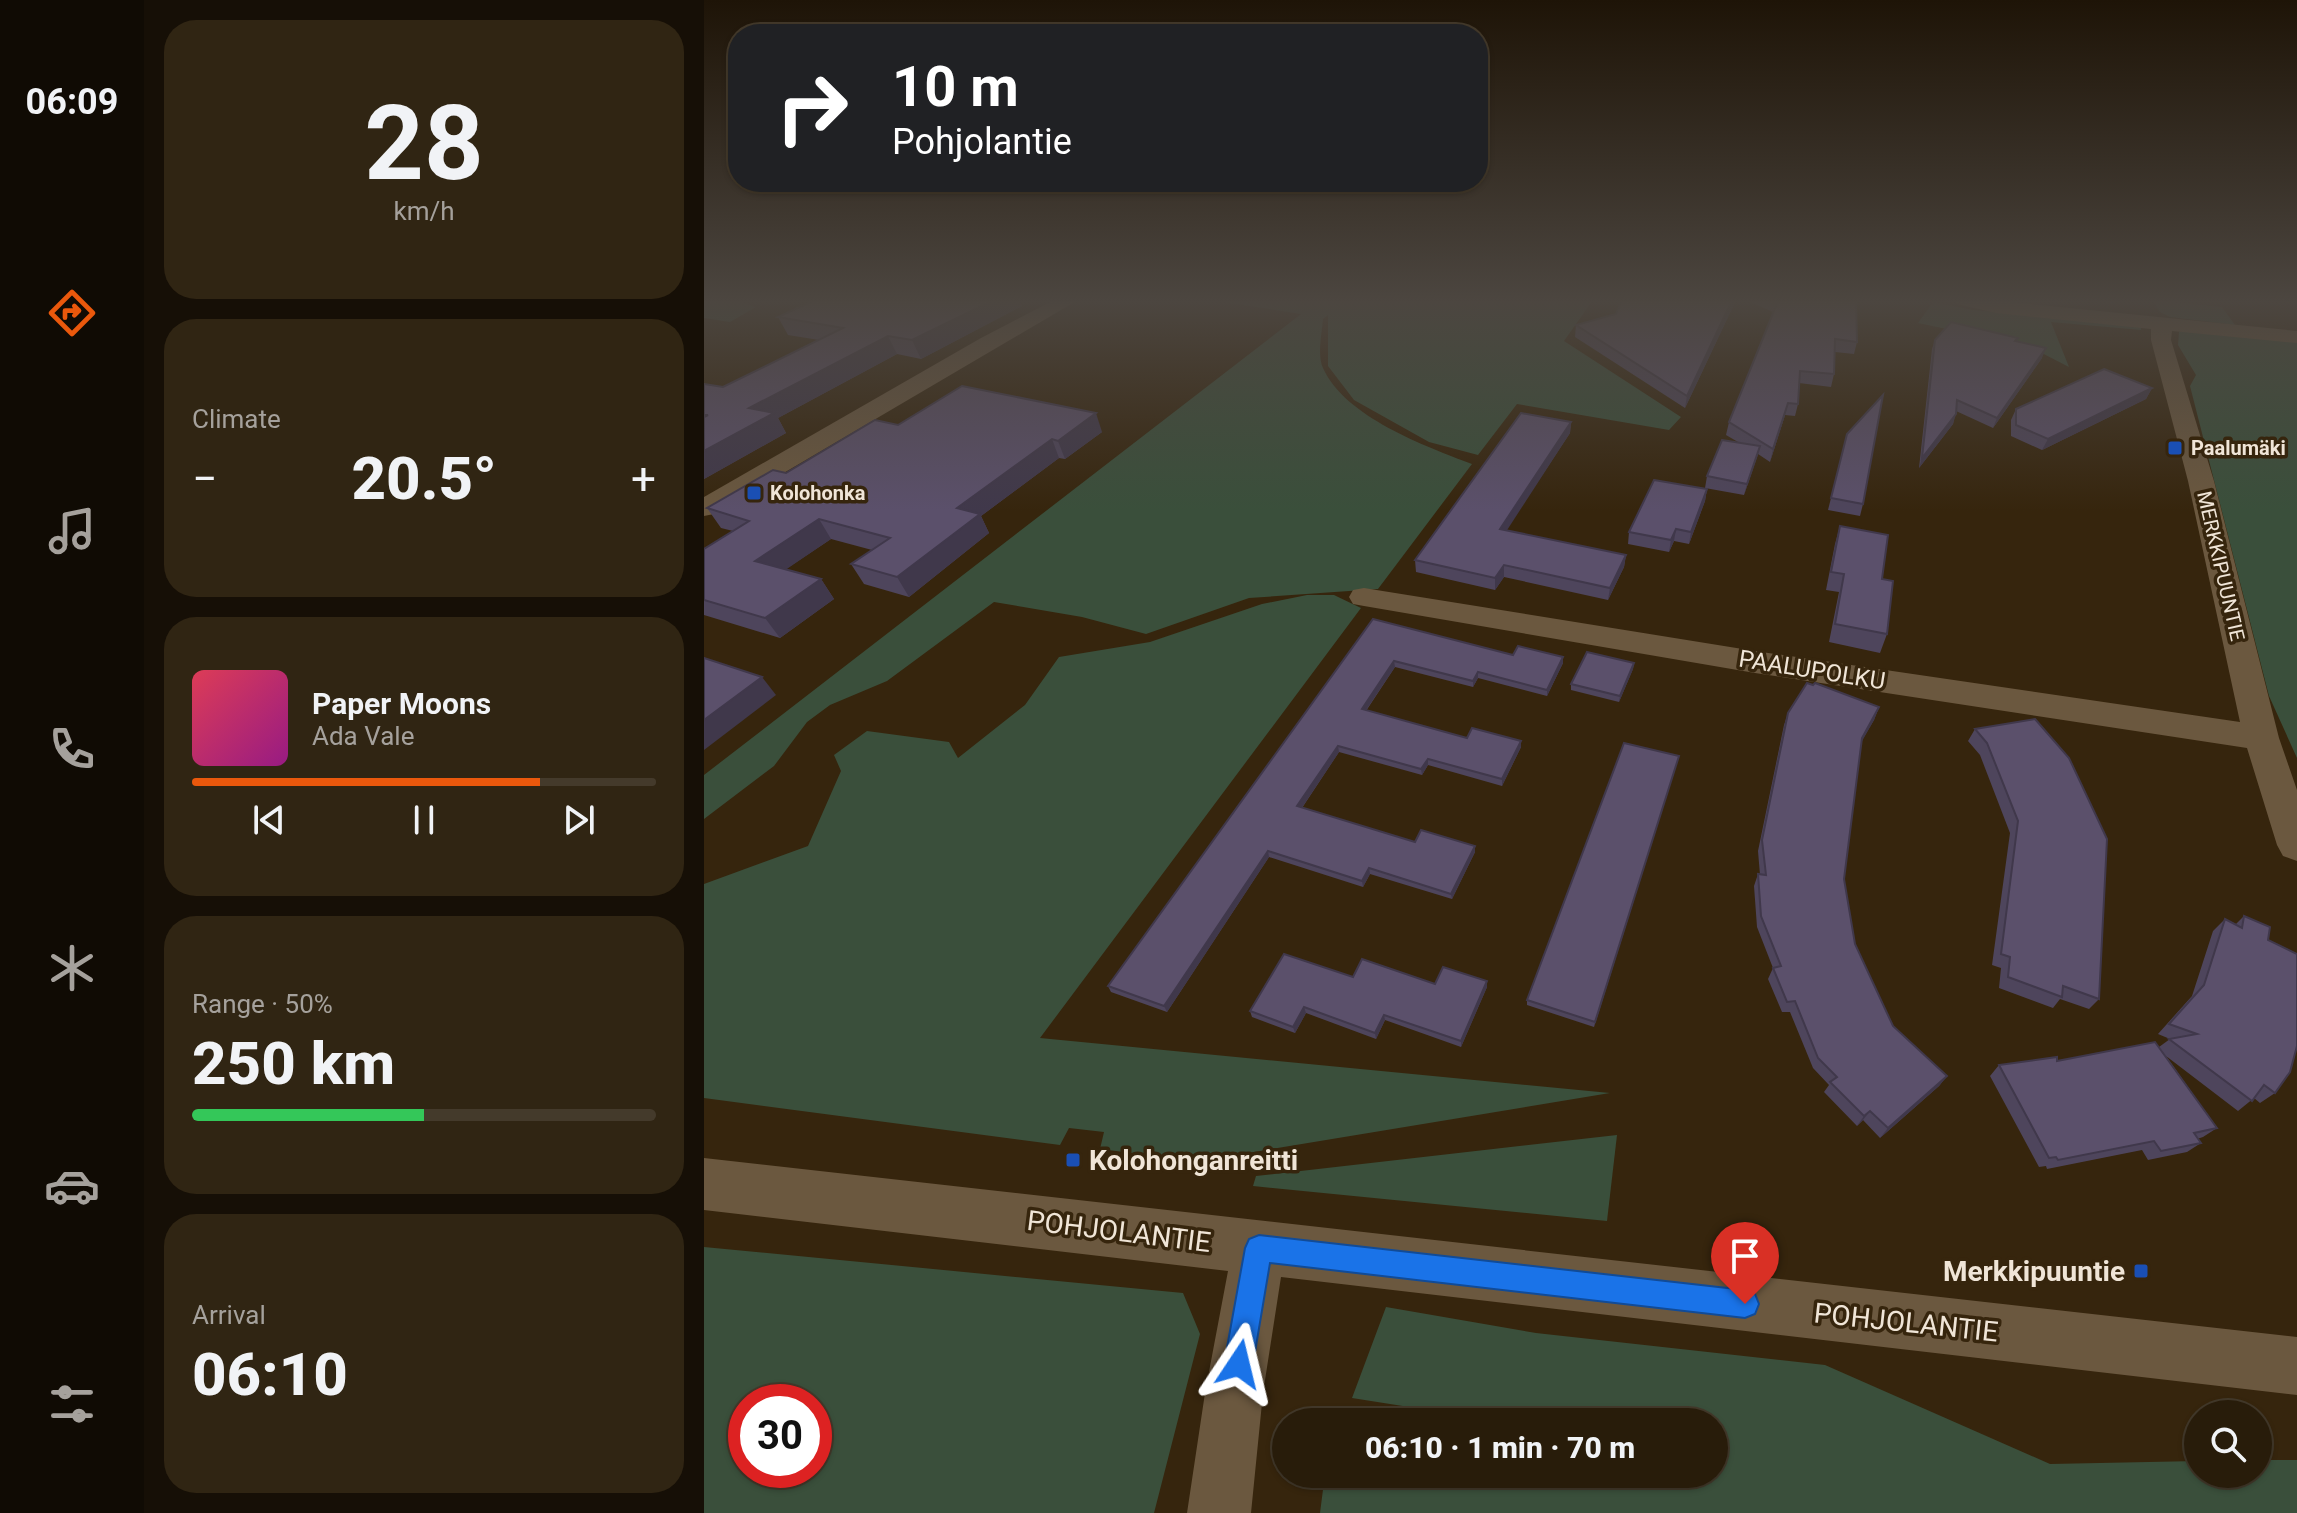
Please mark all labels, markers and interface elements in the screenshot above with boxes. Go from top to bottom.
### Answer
text: 10 m [892,54,1019,120]
icon: right [760,56,864,160]
text: 06:09 [26,81,118,123]
text: 28 [364,83,484,204]
text: Pohjolantie [892,121,1072,163]
text: km/h [393,196,455,226]
icon: directions [44,285,100,341]
text: Climate [192,404,281,434]
place label: Paalumäki [2191,436,2286,460]
marker: Paalumäki [2166,439,2184,457]
text: 20.5° [352,443,497,514]
text: − [192,453,217,505]
text: + [631,453,656,505]
place label: Kolohonka [770,481,866,505]
marker: Kolohonka [745,484,763,502]
street label: MERKKIPUUNTIE [2192,489,2250,643]
icon: music [44,503,100,559]
street label: PAALUPOLKU [1737,645,1887,695]
text: Paper Moons [312,686,491,721]
icon: phone [44,721,100,777]
text: Ada Vale [312,721,414,751]
icon: previous [247,798,291,842]
icon: pause [402,798,446,842]
icon: next [557,798,601,842]
icon: climate [44,940,100,996]
text: Range · 50% [192,989,333,1019]
text: 250 km [192,1028,395,1099]
place label: Kolohonganreitti [1089,1144,1298,1177]
marker: Kolohonganreitti [1064,1151,1082,1169]
icon: car [44,1158,100,1214]
street label: POHJOLANTIE [1025,1204,1213,1259]
pin [1711,1222,1779,1304]
icon: arrive [1723,1234,1767,1278]
place label: Merkkipuuntie [1943,1255,2125,1288]
marker: Merkkipuuntie [2132,1262,2150,1280]
street label: POHJOLANTIE [1812,1296,2000,1349]
text: Arrival [192,1300,266,1330]
position arrow [1197,1322,1281,1406]
text: 06:10 [192,1339,348,1410]
icon: filters [44,1376,100,1432]
speed limit sign: 30 [728,1384,832,1488]
map controls [2184,1400,2272,1488]
button: search [2184,1400,2272,1488]
text: 06:10 · 1 min · 70 m [1365,1430,1635,1465]

